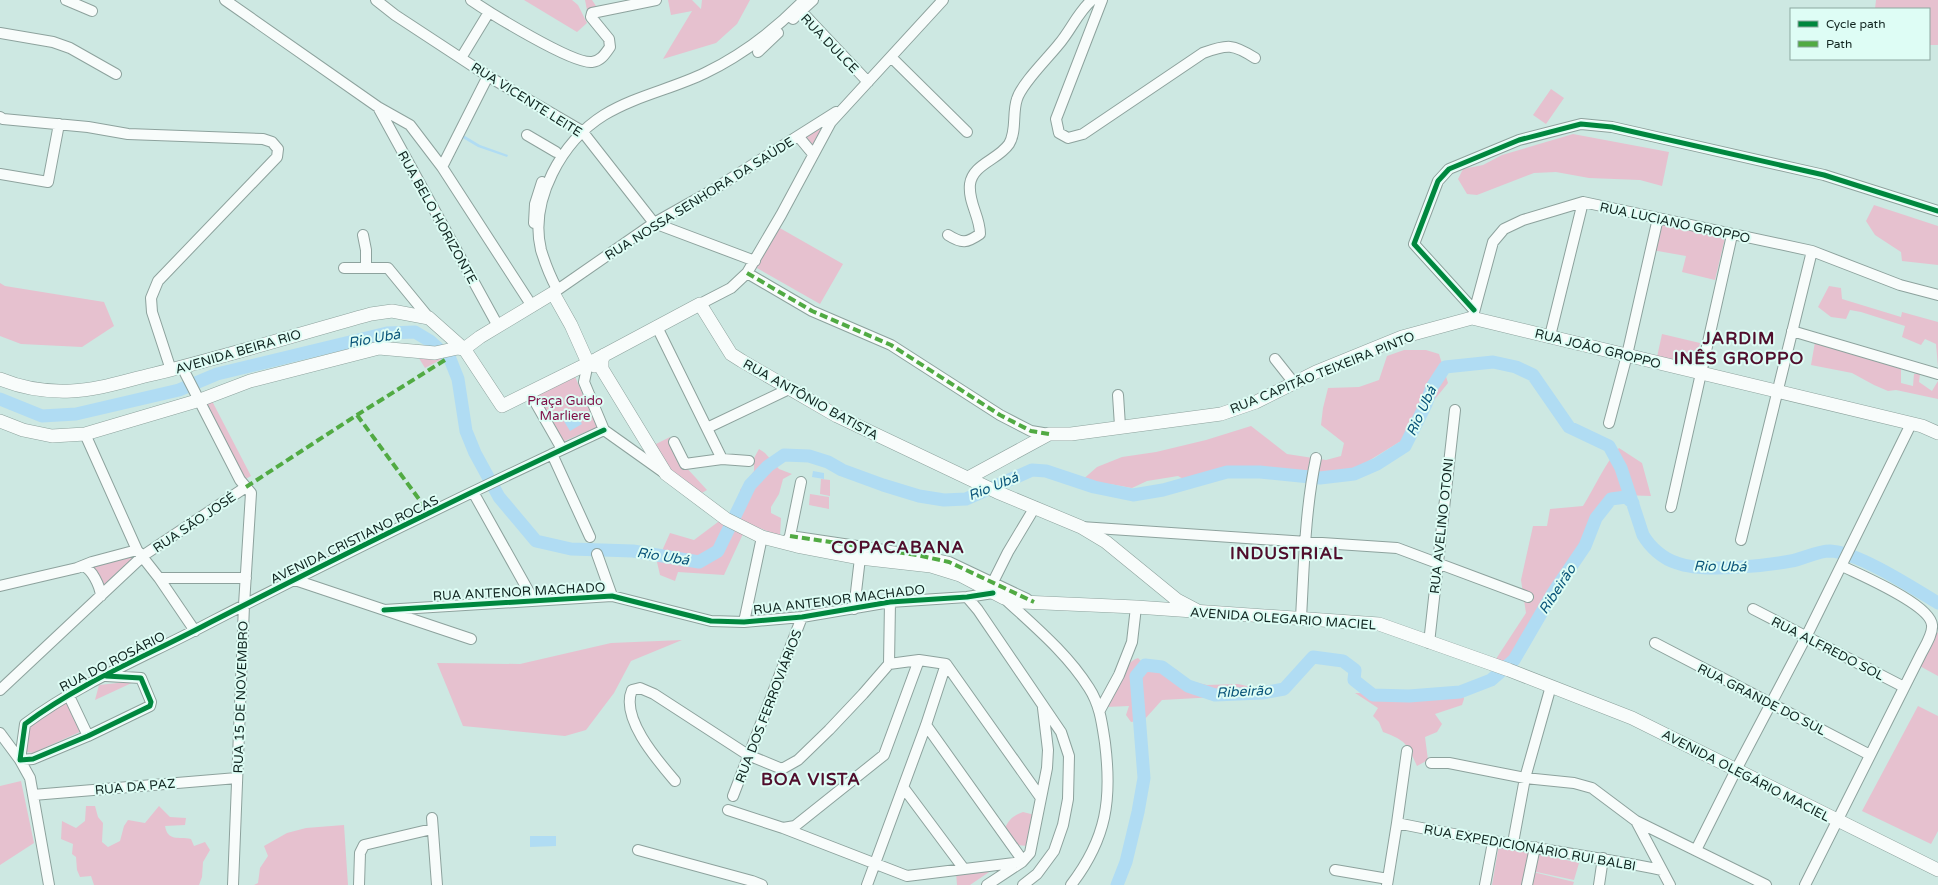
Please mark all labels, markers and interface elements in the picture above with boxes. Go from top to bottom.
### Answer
legend [1790,8,1930,60]
street label: RUA DULCE [797,11,862,77]
text: Cycle path [1826,17,1885,31]
text: Path [1826,37,1852,51]
street label: RUA VICENTE LEITE [468,59,585,140]
street label: RUA NOSSA SENHORA DA SAÚDE [602,134,797,264]
street label: RUA BELO HORIZONTE [394,148,480,287]
street label: RUA LUCIANO GROPPO [1598,199,1752,247]
water label: Rio Ubá [347,325,403,351]
street label: AVENIDA BEIRA RIO [174,326,303,378]
street label: RUA JOÃO GROPPO [1533,326,1663,372]
street label: RUA CAPITÃO TEIXEIRA PINTO [1228,328,1417,417]
district label: JARDIM INÊS GROPPO [1674,328,1804,369]
street label: RUA ANTÔNIO BATISTA [740,356,881,444]
water label: Rio Ubá [1403,383,1441,439]
park label: Praça Guido Marliere [527,393,603,424]
street label: RUA AVELINO OTONI [1427,457,1457,595]
water label: Rio Ubá [966,468,1022,504]
street label: RUA SÃO JOSÉ [150,489,239,556]
street label: AVENIDA CRISTIANO ROCAS [268,492,441,588]
district label: COPACABANA [831,537,965,558]
district label: INDUSTRIAL [1230,543,1344,564]
water label: Rio Ubá [636,544,691,569]
water label: Rio Ubá [1693,558,1748,575]
water label: Ribeirão [1535,560,1580,617]
street label: RUA ANTENOR MACHADO [432,579,606,605]
street label: RUA ANTENOR MACHADO [752,582,926,618]
street label: AVENIDA OLEGARIO MACIEL [1189,605,1377,634]
street label: RUA ALFREDO SOL [1769,614,1887,684]
street label: RUA 15 DE NOVEMBRO [230,621,252,774]
street label: RUA DO ROSÁRIO [57,628,168,696]
street label: RUA DOS FERROVIÁRIOS [732,628,806,785]
street label: RUA GRANDE DO SUL [1695,661,1829,739]
water label: Ribeirão [1216,681,1274,701]
street label: AVENIDA OLEGÁRIO MACIEL [1659,726,1833,826]
district label: BOA VISTA [761,769,861,790]
street label: RUA DA PAZ [94,776,176,798]
street label: RUA EXPEDICIONÁRIO RUI BALBI [1423,821,1637,875]

